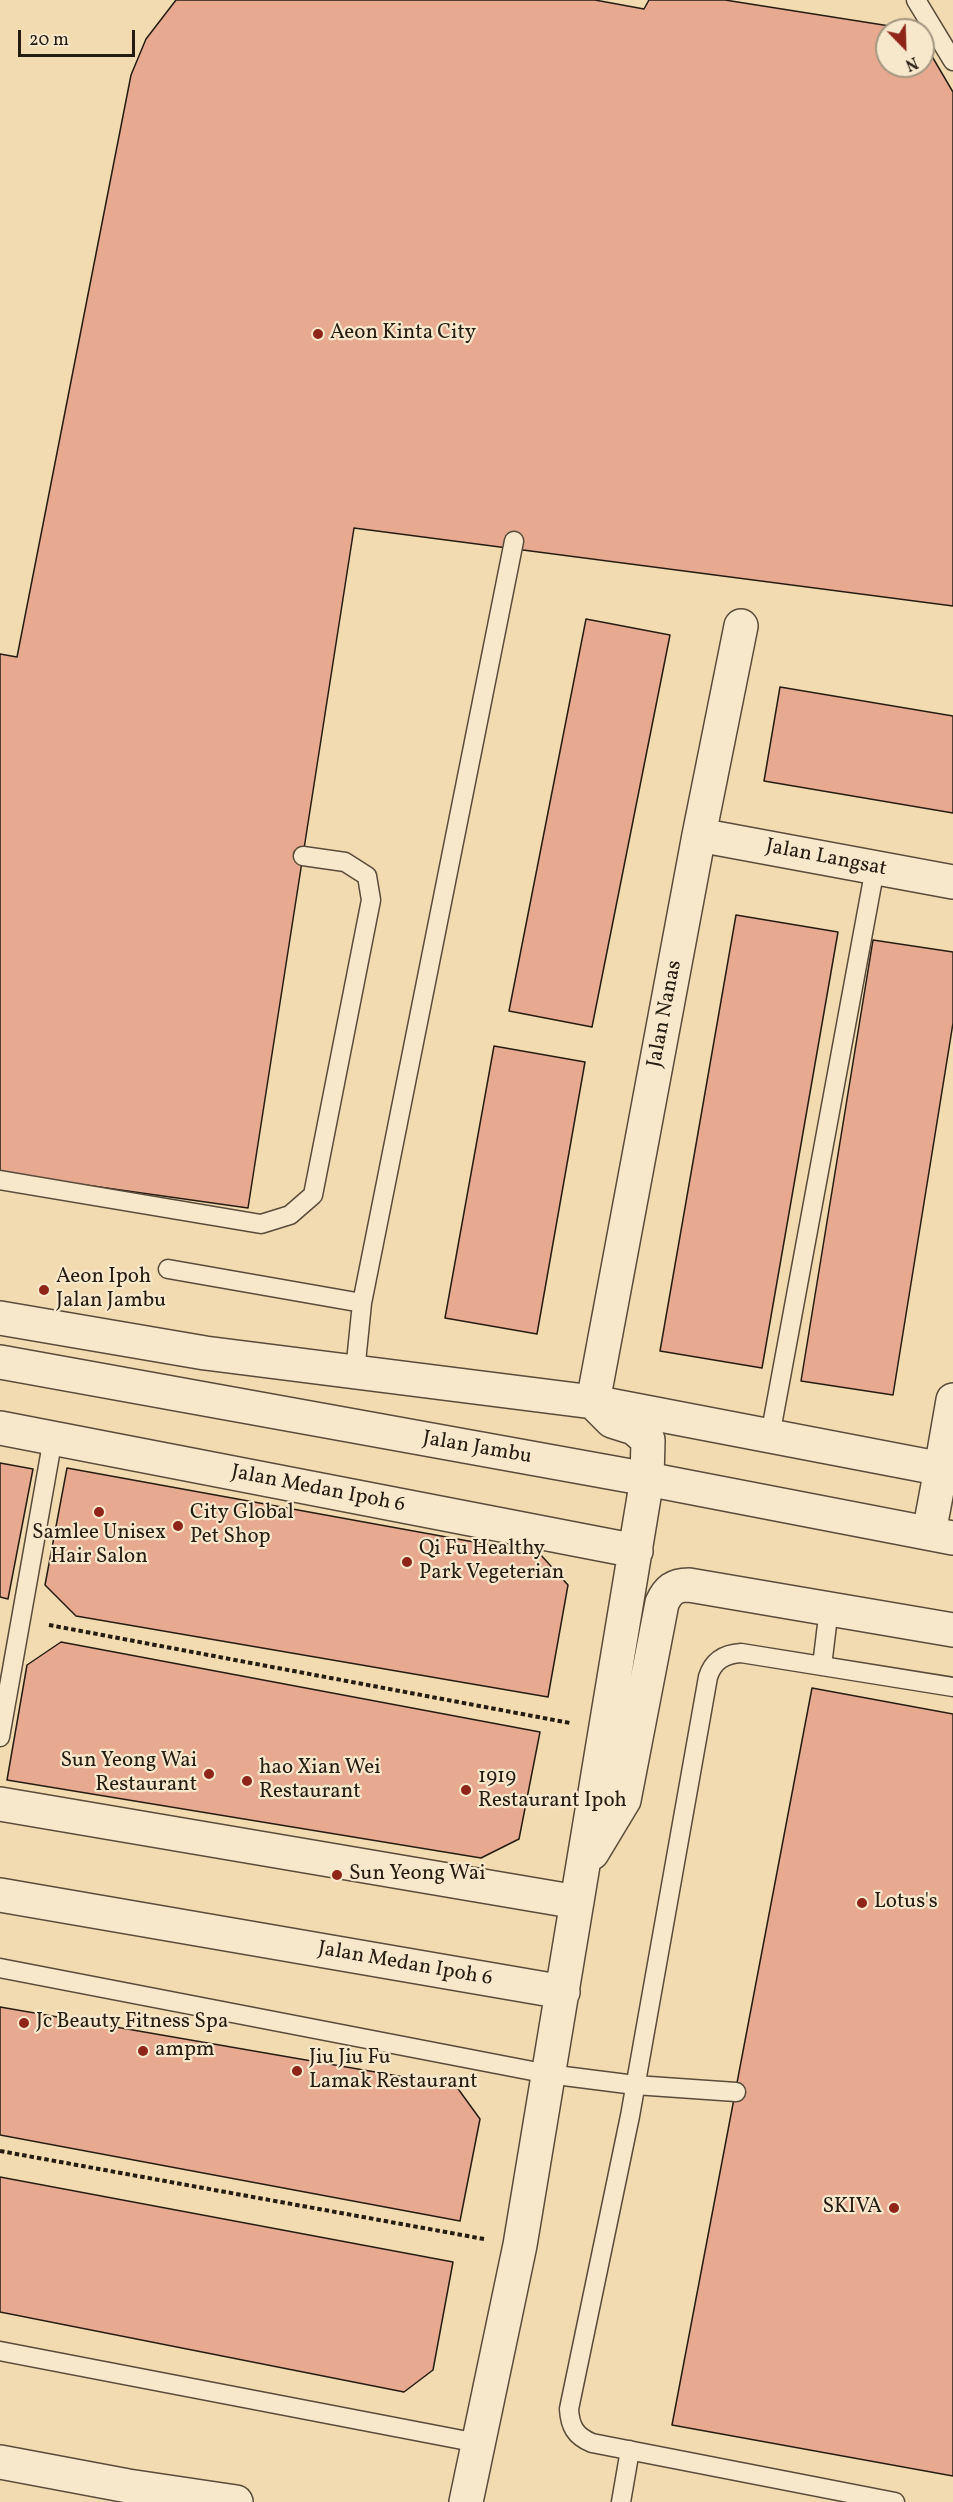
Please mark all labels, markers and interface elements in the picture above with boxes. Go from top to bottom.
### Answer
scale bar [21,18,138,56]
north arrow [875,18,935,78]
text: 20 m [29,28,69,53]
text: N [902,50,921,75]
place label: Aeon Kinta City [330,321,476,347]
marker: Aeon Kinta City [311,327,325,341]
street label: Jalan Langsat [763,835,889,883]
street label: Jalan Nanas [643,958,689,1070]
place label: Aeon Ipoh Jalan Jambu [56,1265,166,1315]
marker: Aeon Ipoh Jalan Jambu [37,1283,51,1297]
street label: Jalan Jambu [421,1427,533,1471]
street label: Jalan Medan Ipoh 6 [229,1461,407,1519]
place label: City Global Pet Shop [190,1501,294,1551]
marker: Samlee Unisex Hair Salon [92,1505,106,1519]
marker: City Global Pet Shop [171,1519,185,1533]
place label: Samlee Unisex Hair Salon [32,1521,166,1571]
place label: Qi Fu Healthy Park Vegeterian [419,1537,564,1587]
marker: Qi Fu Healthy Park Vegeterian [400,1555,414,1569]
place label: Sun Yeong Wai Restaurant [61,1749,197,1799]
place label: hao Xian Wei Restaurant [259,1756,381,1806]
place label: 1919 Restaurant Ipoh [478,1765,627,1815]
marker: Sun Yeong Wai Restaurant [202,1767,216,1781]
marker: hao Xian Wei Restaurant [240,1774,254,1788]
marker: 1919 Restaurant Ipoh [459,1783,473,1797]
place label: Sun Yeong Wai [349,1862,485,1888]
marker: Sun Yeong Wai [330,1868,344,1882]
place label: Lotus's [874,1890,938,1916]
marker: Lotus's [855,1896,869,1910]
street label: Jalan Medan Ipoh 6 [316,1937,494,1993]
place label: Jc Beauty Fitness Spa [36,2010,228,2036]
marker: Jc Beauty Fitness Spa [17,2016,31,2030]
place label: ampm [155,2038,215,2064]
marker: ampm [136,2044,150,2058]
place label: Jiu Jiu Fu Lamak Restaurant [309,2046,478,2096]
marker: Jiu Jiu Fu Lamak Restaurant [290,2064,304,2078]
place label: SKIVA [822,2195,882,2221]
marker: SKIVA [887,2201,901,2215]

